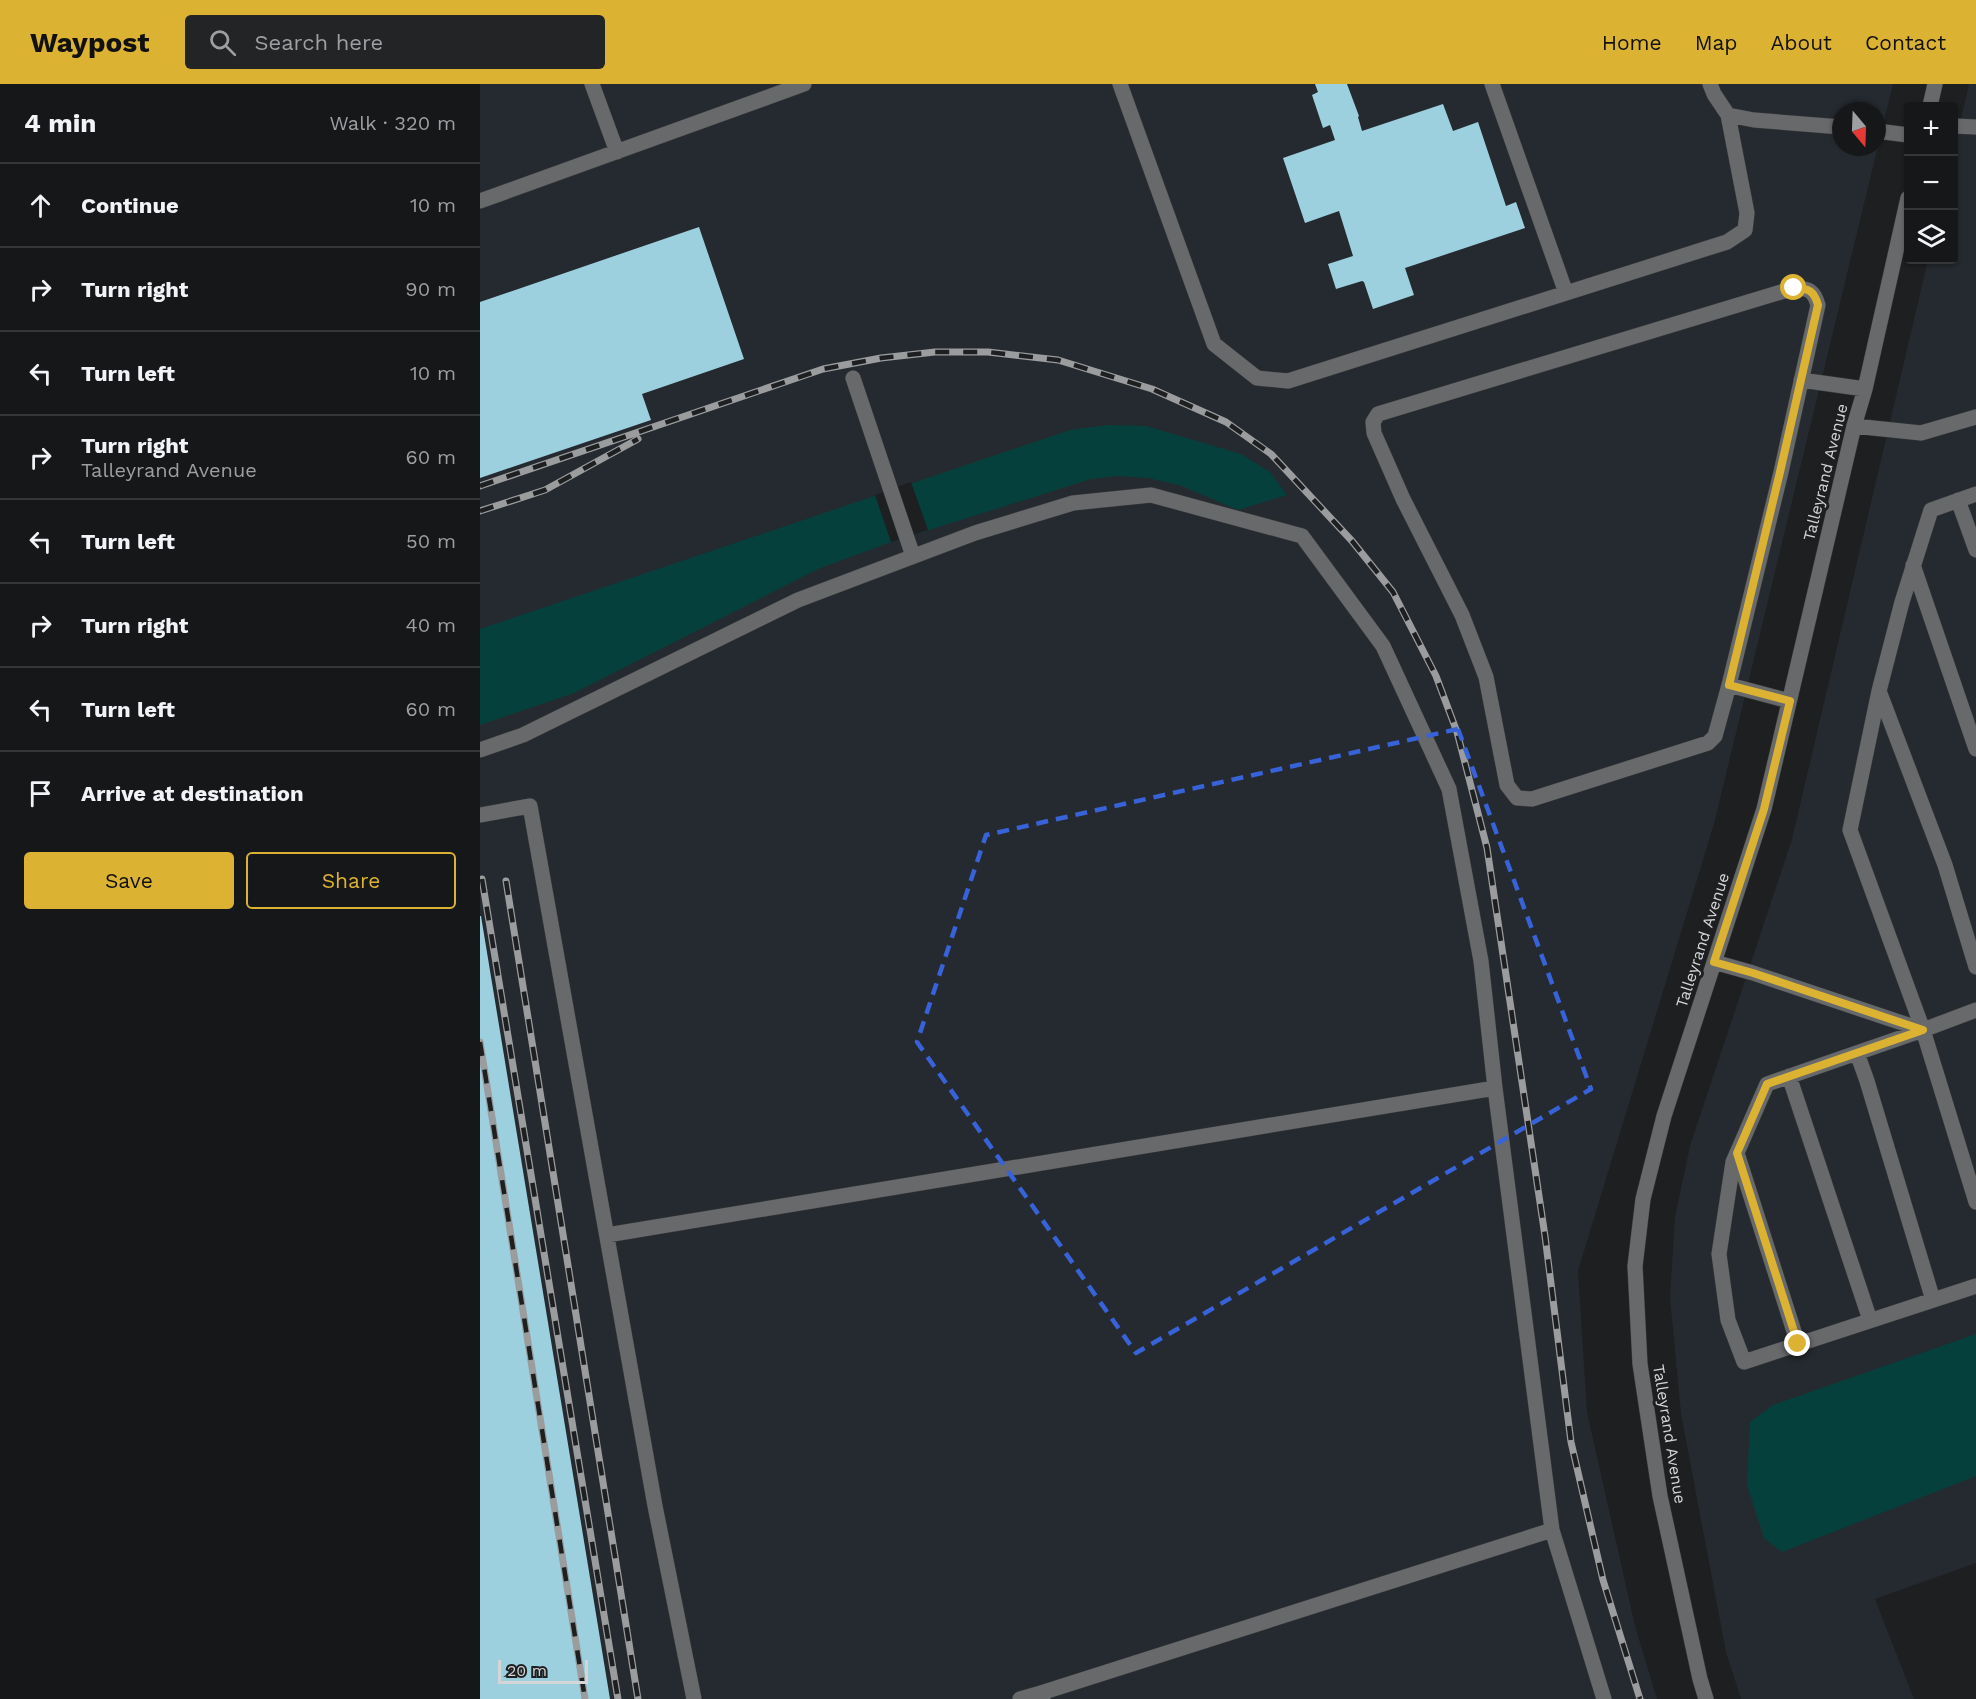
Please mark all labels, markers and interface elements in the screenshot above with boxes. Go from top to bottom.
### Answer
search box [185,15,605,69]
text: Waypost [30,26,149,59]
icon: search [206,26,239,59]
text: Search here [254,30,383,55]
text: Home [1602,30,1662,55]
text: Map [1695,30,1738,55]
text: About [1771,30,1832,55]
text: Contact [1865,30,1946,55]
north arrow [1832,102,1886,156]
map controls [1904,102,1958,264]
button: + [1904,102,1958,156]
text: 4 min [24,108,96,138]
text: Walk · 320 m [329,111,456,135]
button: − [1904,156,1958,210]
icon: ahead [24,189,57,222]
text: Continue [81,193,179,218]
text: 10 m [410,193,456,217]
button: layers [1904,210,1958,264]
icon: right [24,273,57,306]
route start [1780,274,1806,300]
text: Turn right [81,277,188,302]
text: 90 m [405,277,456,301]
icon: left [24,357,57,390]
text: Turn left [81,361,175,386]
text: 10 m [410,361,456,385]
street label: Talleyrand Avenue [1799,402,1852,543]
text: Turn right [81,433,188,458]
icon: right [24,441,57,474]
text: 60 m [406,445,456,469]
text: Talleyrand Avenue [81,458,257,482]
icon: left [24,525,57,558]
text: Turn left [81,529,175,554]
text: 50 m [406,529,456,553]
icon: right [24,609,57,642]
text: Turn right [81,613,188,638]
text: 40 m [405,613,456,637]
icon: left [24,693,57,726]
text: Turn left [81,697,175,722]
text: 60 m [406,697,456,721]
icon: arrive [24,777,57,810]
text: Arrive at destination [81,781,304,806]
button: Save [24,852,234,909]
button: Share [246,852,456,909]
street label: Talleyrand Avenue [1672,870,1733,1010]
route end [1784,1330,1810,1356]
street label: Talleyrand Avenue [1649,1363,1690,1505]
scale bar [498,1657,588,1684]
text: 20 m [507,1661,547,1680]

